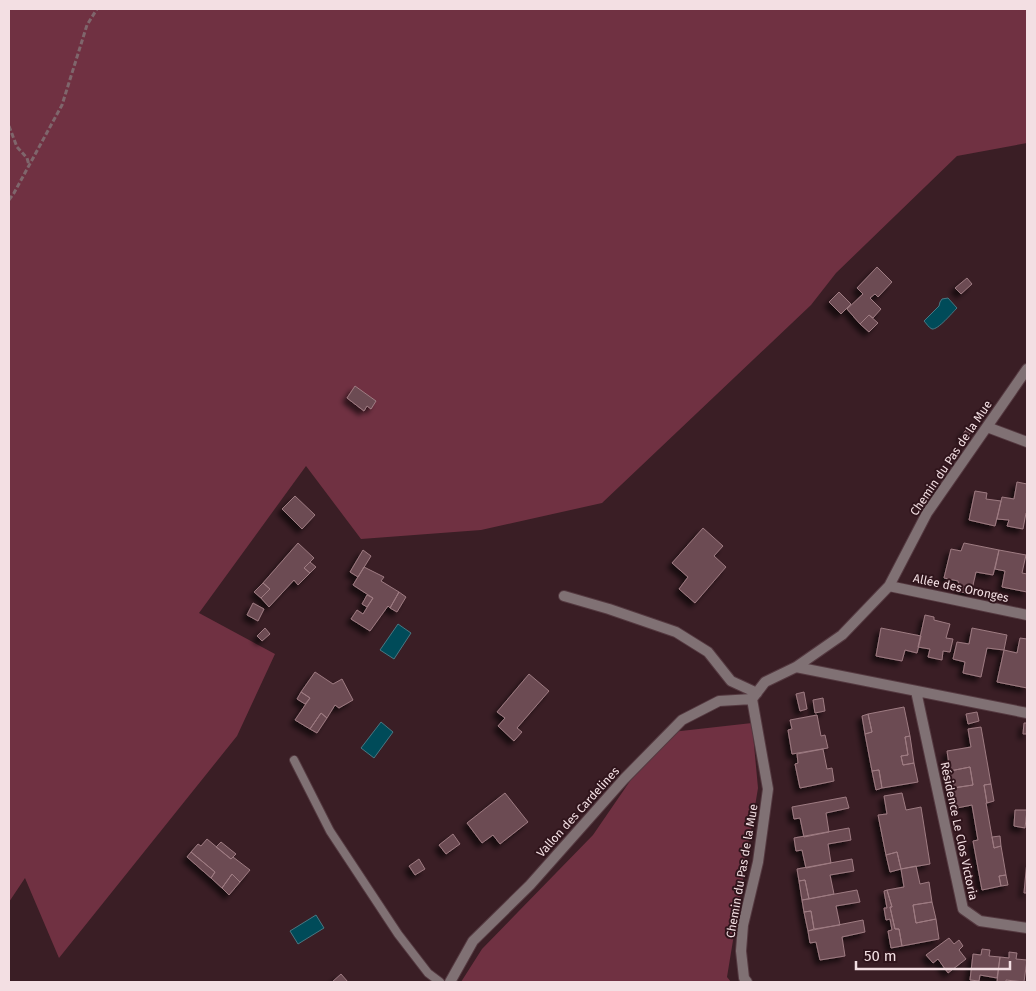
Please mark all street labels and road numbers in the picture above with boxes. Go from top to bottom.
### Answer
street label: Chemin du Pas de la Mue [907,398,995,518]
street label: Allée des Oronges [912,571,1010,605]
street label: Résidence Le Clos Victoria [937,760,981,902]
street label: Vallon des Cardelines [534,764,622,860]
street label: Chemin du Pas de la Mue [723,803,761,939]

